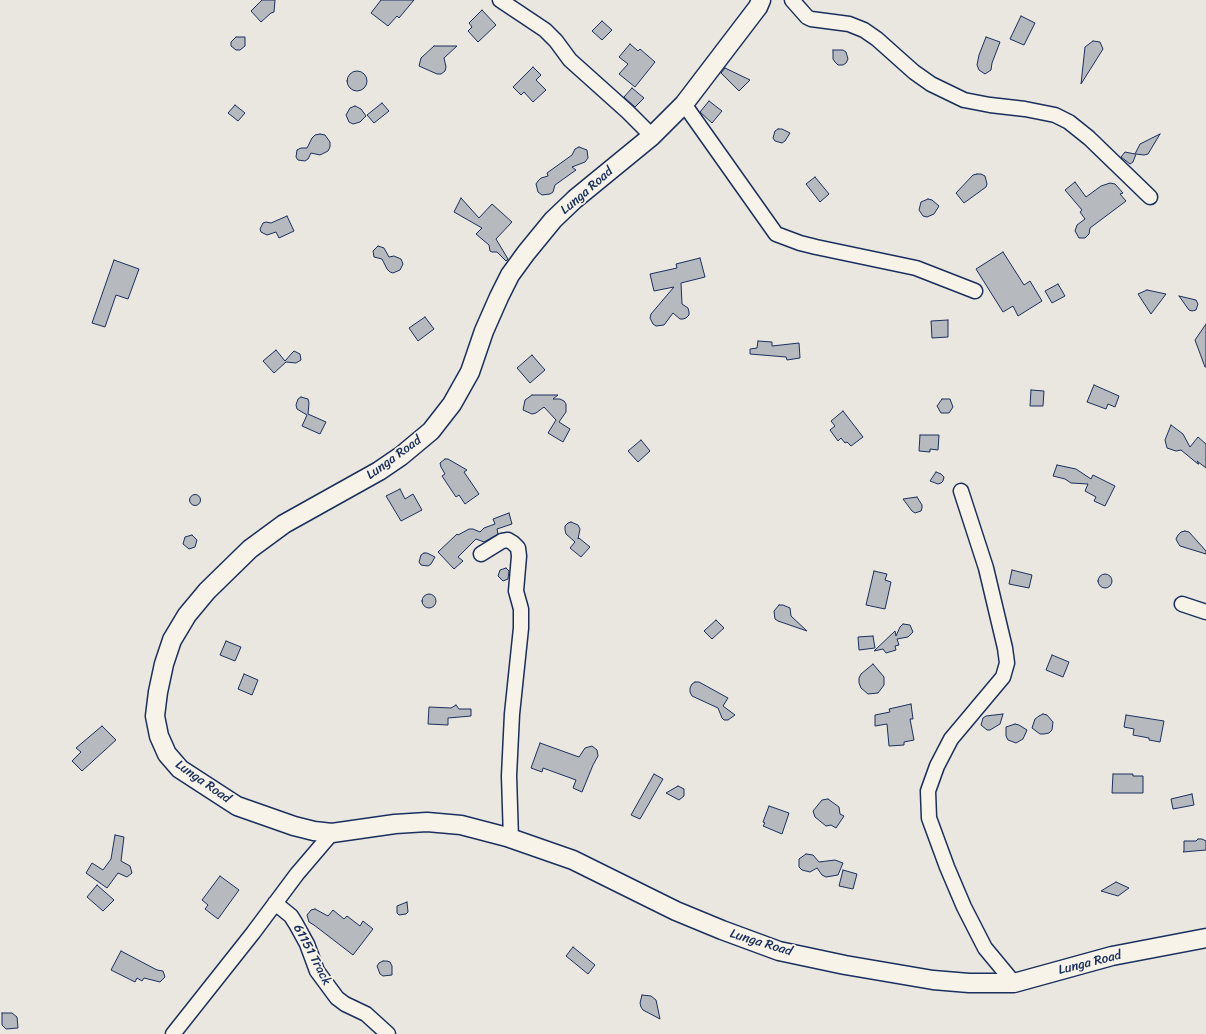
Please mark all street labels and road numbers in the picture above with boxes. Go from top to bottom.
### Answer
street label: Lunga Road [558,164,616,218]
street label: Lunga Road [363,433,425,483]
street label: Lunga Road [172,757,234,807]
street label: 61151 Track [289,922,335,988]
street label: Lunga Road [728,926,794,960]
street label: Lunga Road [1057,948,1123,978]

